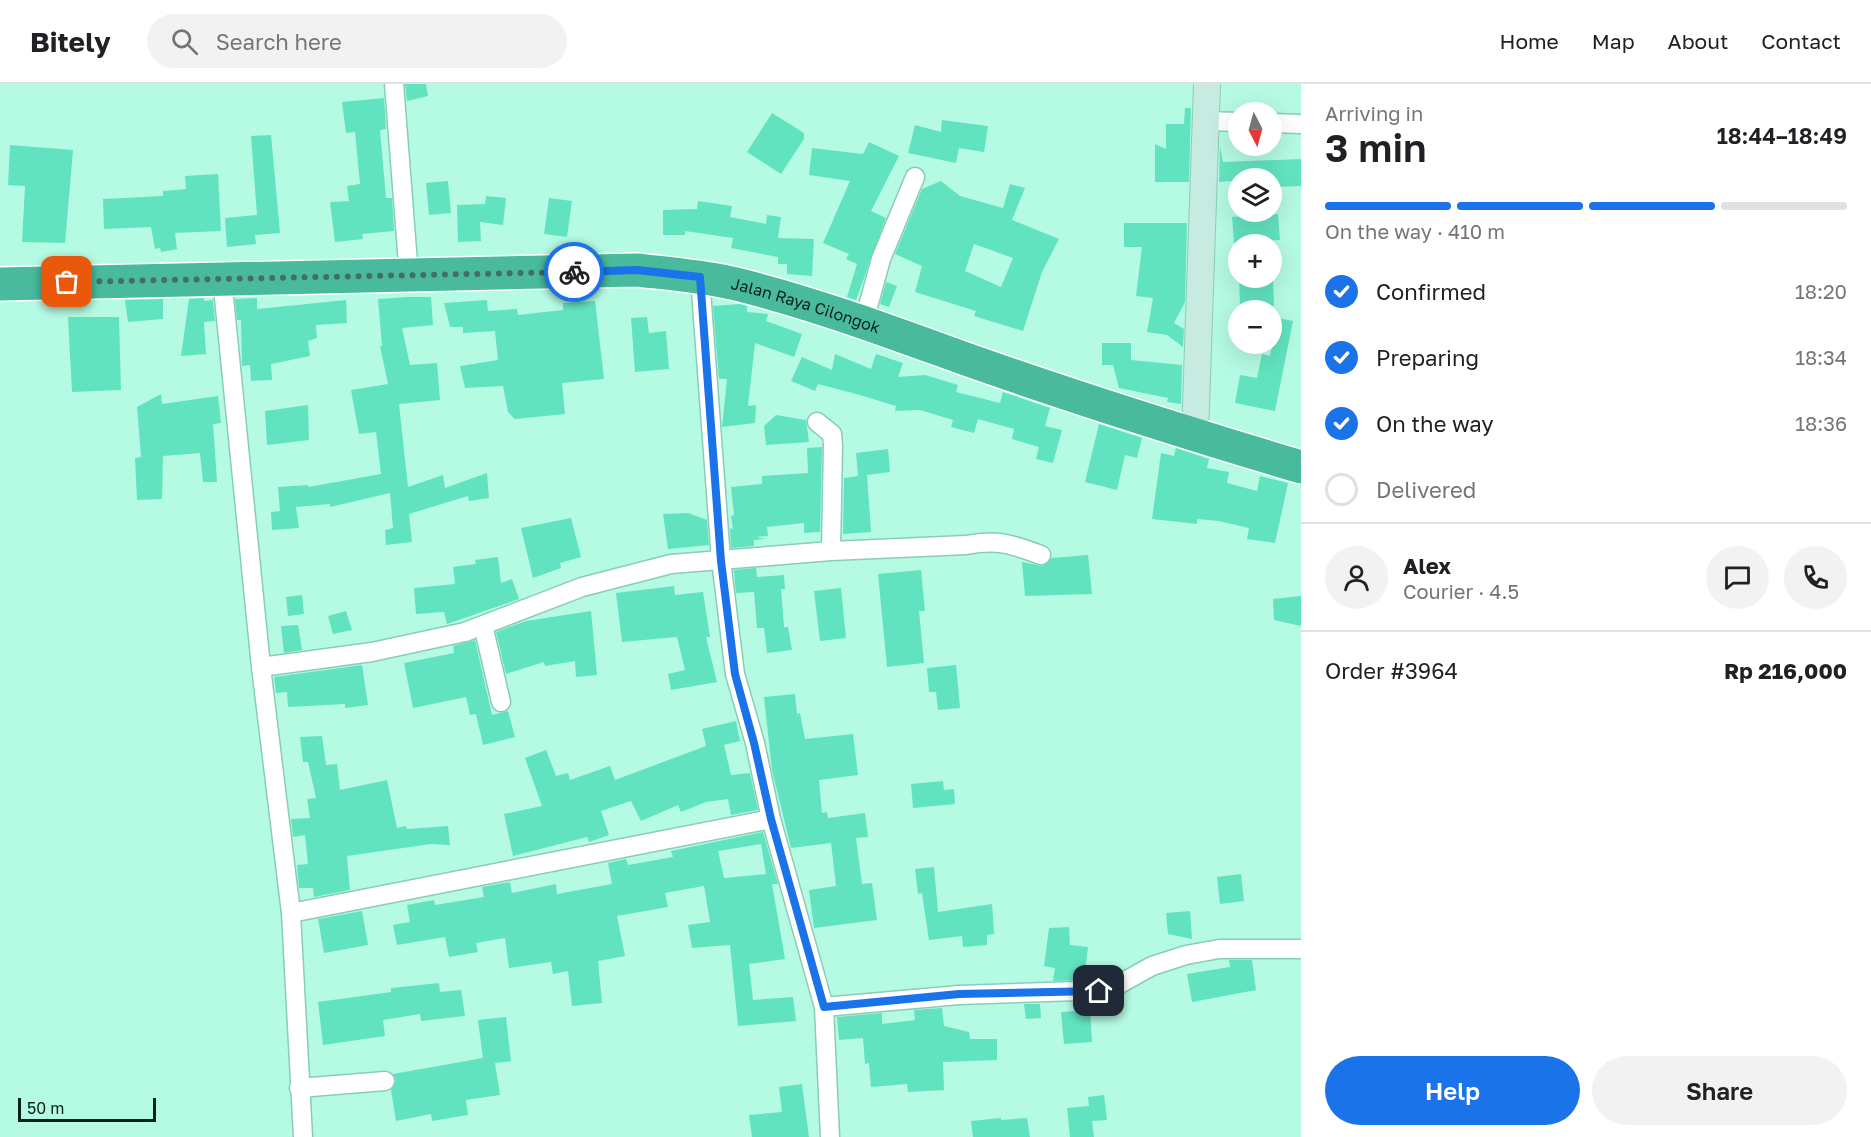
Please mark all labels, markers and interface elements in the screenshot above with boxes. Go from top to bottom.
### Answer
search box [147,14,567,68]
text: Bitely [30,25,111,58]
icon: search [168,25,201,58]
text: Search here [216,28,342,55]
text: Home [1499,28,1559,54]
text: Map [1592,28,1635,54]
text: About [1668,28,1728,54]
text: Contact [1761,28,1841,54]
text: Arriving in [1325,101,1423,125]
north arrow [1228,102,1282,156]
map controls [1228,102,1282,354]
text: 18:44–18:49 [1717,122,1847,149]
text: 3 min [1325,124,1427,171]
button: layers [1228,168,1282,222]
text: On the way · 410 m [1325,219,1505,243]
button: + [1228,234,1282,288]
courier [544,242,604,302]
pin [41,256,92,307]
icon: bike [558,256,591,289]
icon: bag [50,265,83,298]
street label: Jalan Raya Cilongok [729,273,883,338]
icon: check [1325,275,1358,308]
text: Confirmed [1376,278,1486,305]
text: 18:20 [1795,279,1847,303]
button: − [1228,300,1282,354]
icon: check [1325,341,1358,374]
text: Preparing [1376,344,1479,371]
text: 18:34 [1795,345,1847,369]
icon: check [1325,407,1358,440]
text: On the way [1376,410,1494,437]
text: 18:36 [1795,411,1847,435]
text: Delivered [1376,476,1476,503]
button: person [1325,546,1388,609]
button: chat [1706,546,1769,609]
button: phone [1784,546,1847,609]
text: Alex [1403,552,1451,579]
text: Courier · 4.5 [1403,579,1519,603]
text: Order #3964 [1325,657,1458,684]
text: Rp 216,000 [1724,657,1847,684]
pin [1073,965,1124,1016]
icon: home [1082,974,1115,1007]
button: Help [1325,1056,1580,1125]
button: Share [1592,1056,1847,1125]
scale bar [18,1095,156,1122]
text: 50 m [27,1098,64,1118]

